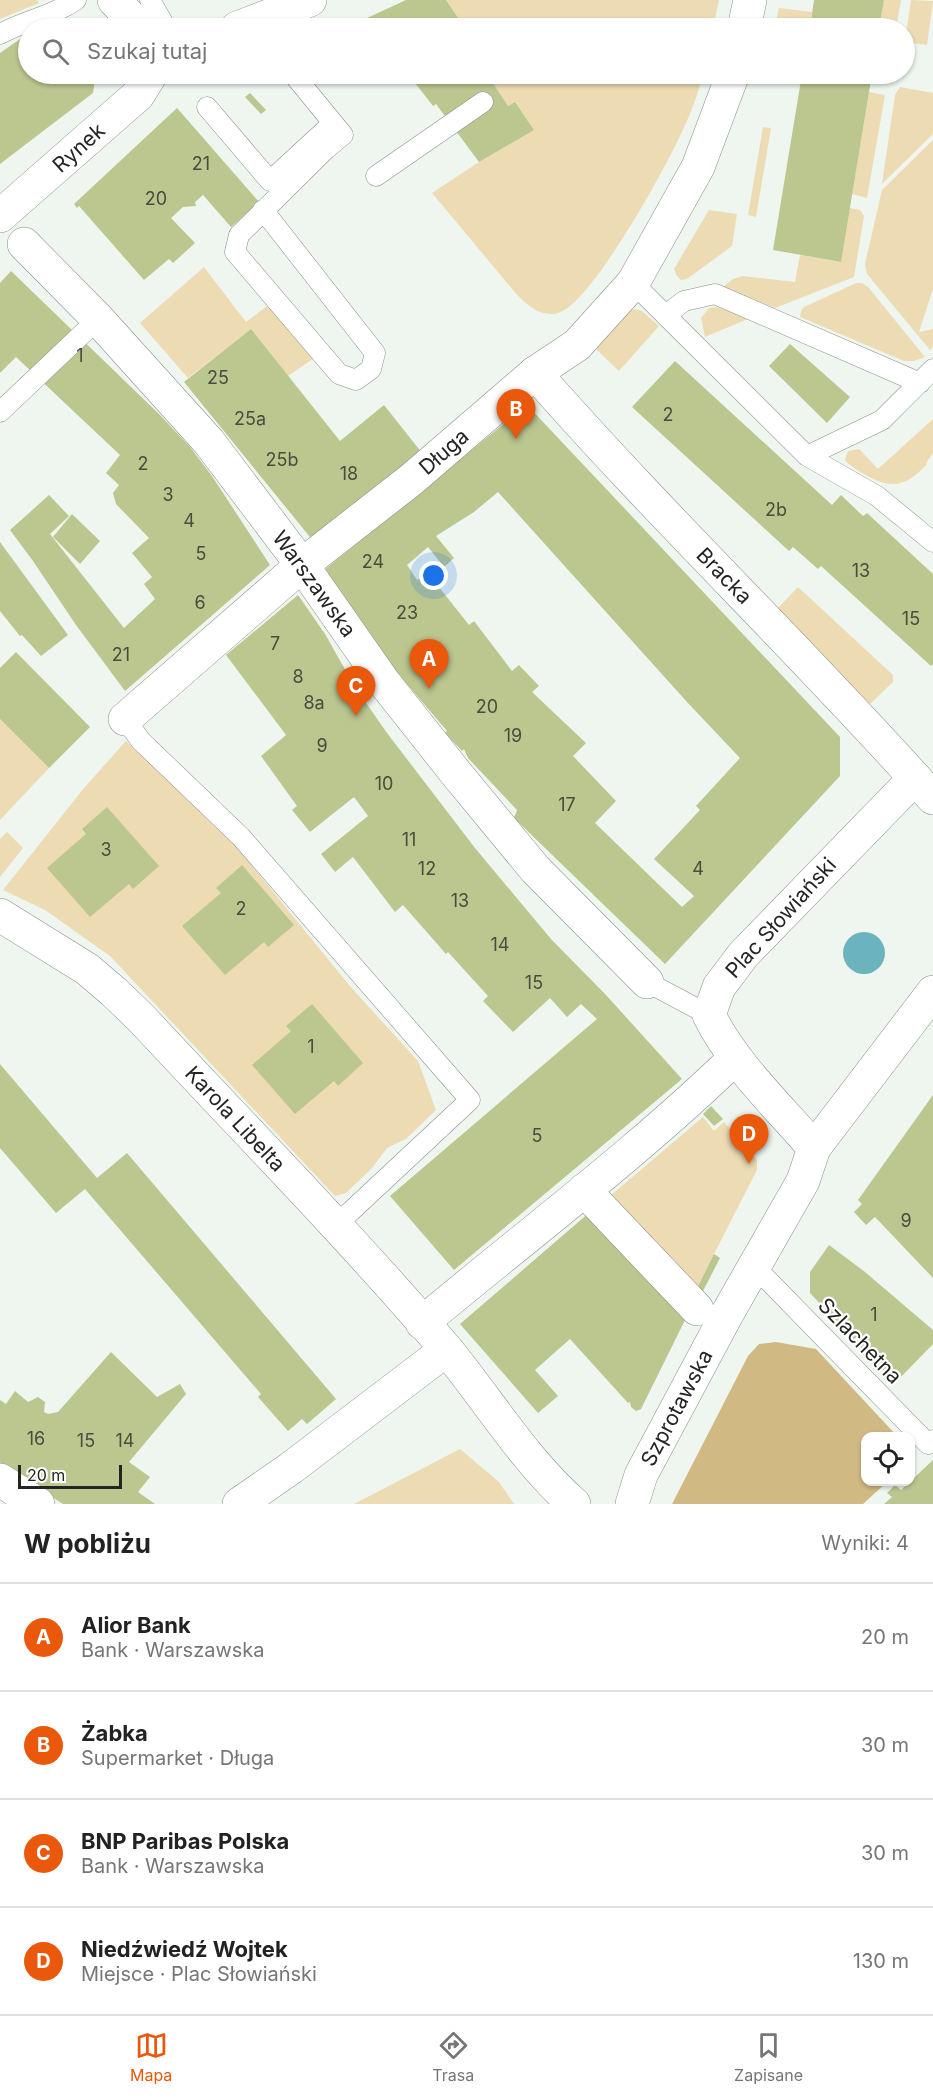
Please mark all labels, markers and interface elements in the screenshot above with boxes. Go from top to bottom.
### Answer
search box [18,18,915,84]
icon: search [39,35,72,68]
text: Szukaj tutaj [87,38,207,64]
street label: Rynek [47,117,110,177]
house number: 21 [192,153,210,174]
house number: 20 [145,188,167,209]
house number: 1 [76,345,84,366]
house number: 25 [207,367,229,388]
pin: B [496,390,536,439]
house number: 2 [663,404,673,425]
house number: 25a [234,408,266,429]
street label: Długa [414,423,474,480]
house number: 25b [266,449,298,470]
house number: 2 [138,453,148,474]
house number: 18 [340,463,358,484]
house number: 3 [162,484,174,505]
house number: 2b [765,499,787,520]
house number: 4 [183,510,195,531]
street label: Warszawska [267,526,361,642]
street label: Bracka [691,542,757,609]
house number: 5 [196,543,206,564]
house number: 24 [362,551,384,572]
house number: 13 [852,560,870,581]
your location [419,561,448,590]
house number: 6 [194,592,206,613]
house number: 23 [396,602,418,623]
house number: 15 [902,608,920,629]
house number: 7 [270,633,280,654]
pin: A [410,640,448,689]
house number: 21 [112,644,130,665]
house number: 8 [292,666,304,687]
pin: C [336,666,376,716]
house number: 8a [303,692,325,713]
house number: 20 [476,696,498,717]
house number: 19 [504,725,522,746]
house number: 9 [316,735,328,756]
house number: 10 [375,773,393,794]
house number: 17 [558,794,576,815]
house number: 11 [402,829,416,850]
house number: 3 [100,839,112,860]
street label: Plac Słowiański [720,852,841,983]
house number: 12 [418,858,436,879]
house number: 4 [692,858,704,879]
house number: 13 [451,890,469,911]
house number: 2 [236,898,246,919]
house number: 14 [491,934,509,955]
house number: 15 [525,972,543,993]
house number: 1 [307,1036,315,1057]
street label: Karola Libelta [180,1061,291,1177]
pin: D [730,1114,768,1164]
house number: 5 [532,1125,542,1146]
house number: 9 [900,1210,912,1231]
street label: Szlachetna [813,1293,907,1389]
house number: 1 [870,1304,878,1325]
street label: Szprotawska [635,1345,718,1470]
house number: 16 [27,1428,45,1449]
house number: 15 [77,1430,95,1451]
house number: 14 [116,1430,134,1451]
map controls [861,1432,915,1486]
button: locate [861,1432,915,1486]
scale bar [18,1462,122,1490]
text: 20 m [27,1465,65,1485]
text: W pobliżu [24,1528,151,1559]
text: Wyniki: 4 [821,1531,909,1555]
text: Alior Bank [81,1612,191,1638]
text: A [36,1625,51,1649]
text: 20 m [861,1625,909,1649]
text: Bank · Warszawska [81,1638,265,1662]
text: Żabka [81,1720,148,1746]
text: B [37,1733,50,1757]
text: 30 m [861,1733,909,1757]
text: Supermarket · Długa [81,1746,274,1770]
text: BNP Paribas Polska [81,1828,289,1854]
text: C [36,1841,51,1865]
text: 30 m [861,1841,909,1865]
text: Bank · Warszawska [81,1854,265,1878]
text: Niedźwiedź Wojtek [81,1936,288,1962]
text: D [36,1949,51,1973]
text: 130 m [853,1949,909,1973]
text: Miejsce · Plac Słowiański [81,1962,317,1986]
tab: Mapa [130,2029,172,2085]
tab: Trasa [432,2029,474,2085]
tab: Zapisane [734,2029,803,2085]

